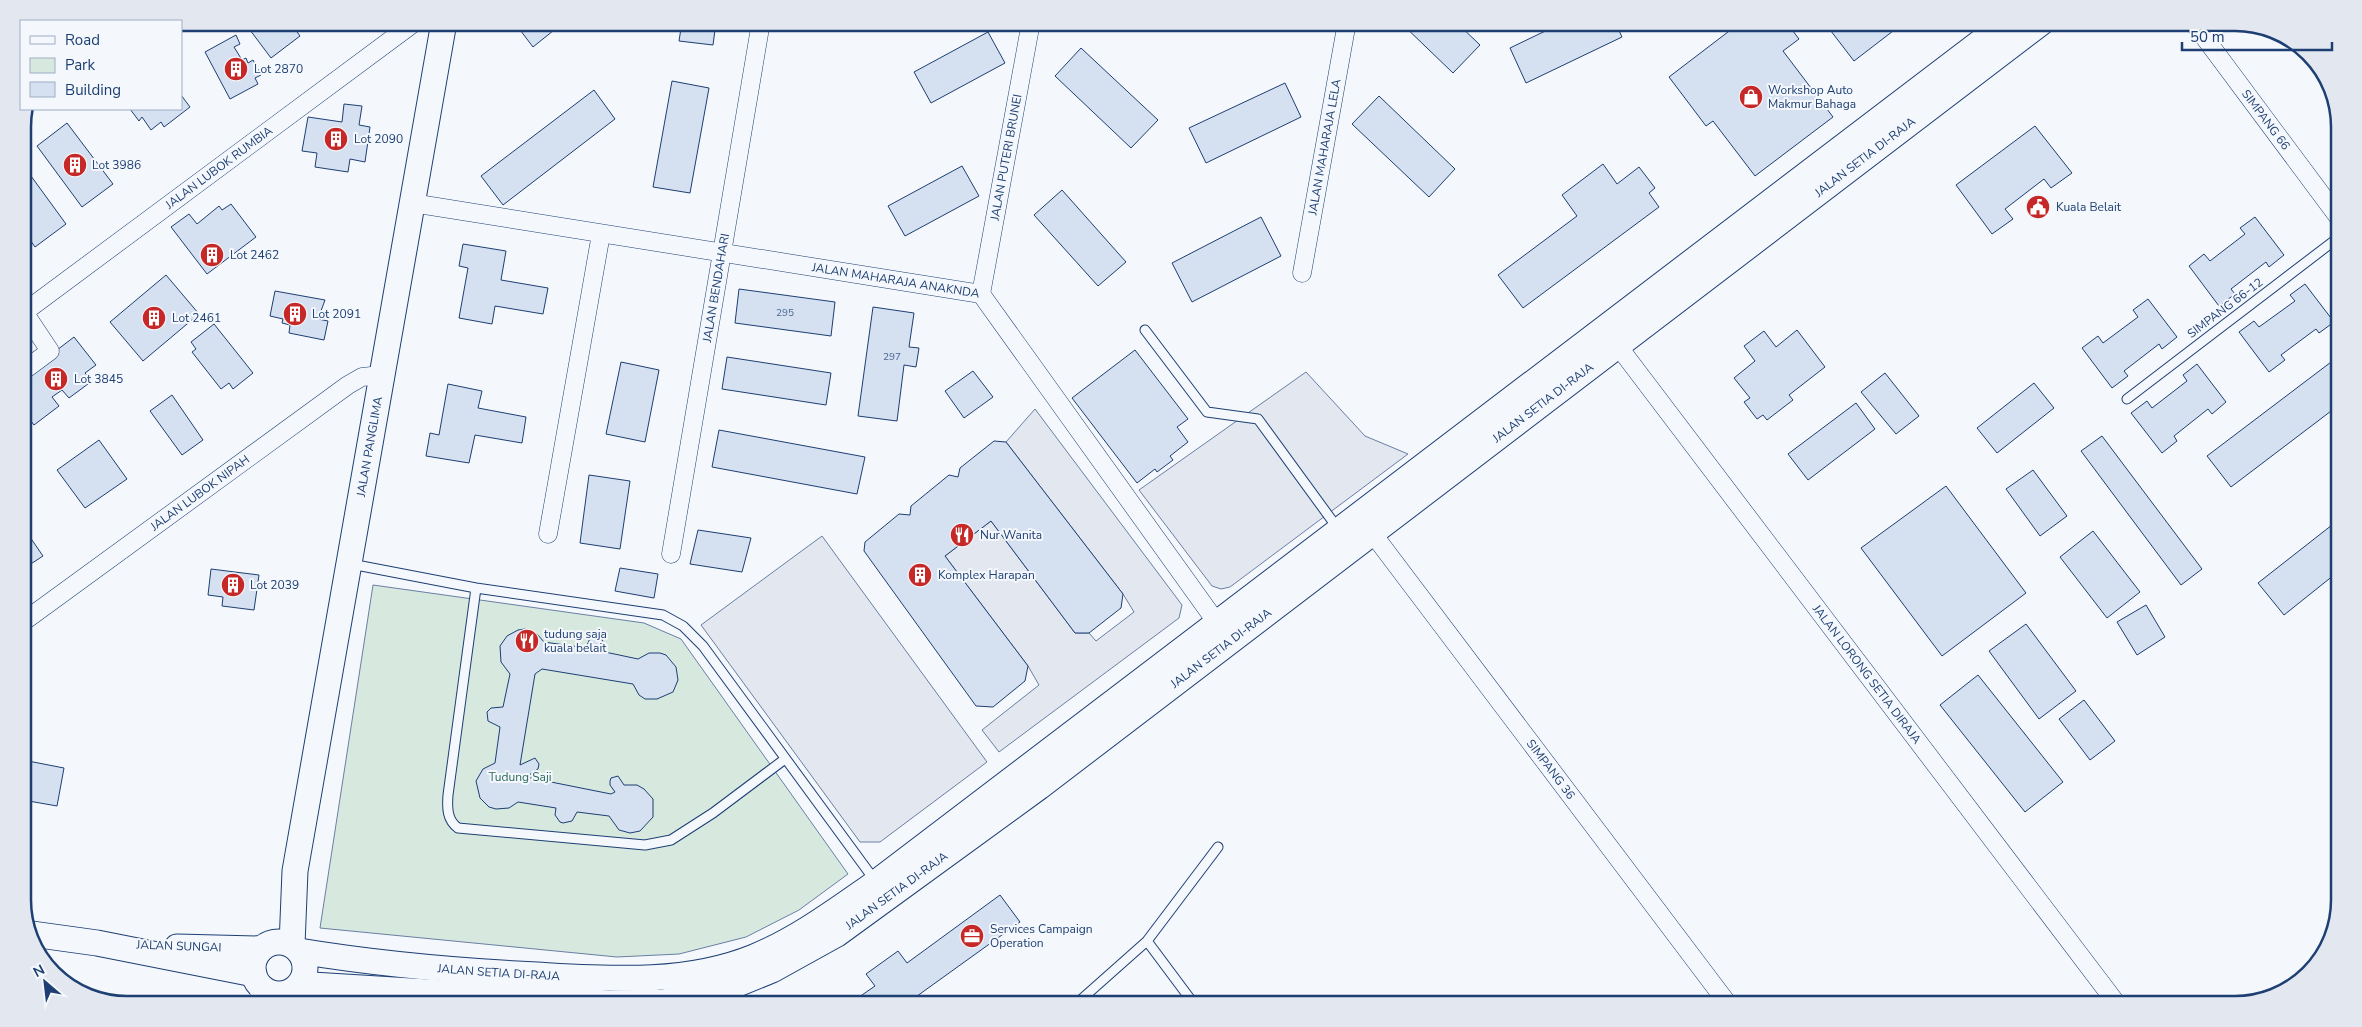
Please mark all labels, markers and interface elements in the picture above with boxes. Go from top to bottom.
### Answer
legend [20,20,182,110]
scale bar [2182,20,2332,52]
text: 50 m [2190,27,2225,47]
text: Road [65,30,100,50]
text: Park [65,55,95,75]
building icon: Lot 2870 [223,56,249,82]
place label: Lot 2870 [254,61,303,77]
street label: JALAN MAHARAJA LELA [1304,78,1345,217]
text: Building [65,80,121,100]
place label: Workshop Auto Makmur Bahaga [1768,82,1856,112]
shop icon: Workshop Auto Makmur Bahaga [1738,84,1764,110]
street label: SIMPANG 66 [2238,86,2294,153]
street label: JALAN PUTERI BRUNEI [986,93,1026,223]
street label: JALAN SETIA DI-RAJA [1811,113,1919,201]
street label: JALAN LUBOK RUMBIA [161,122,276,213]
building icon: Lot 2090 [323,126,349,152]
place label: Lot 2090 [354,131,403,147]
building icon: Lot 3986 [62,152,88,178]
place label: Lot 3986 [92,157,141,173]
public building icon: Kuala Belait [2025,194,2051,220]
place label: Kuala Belait [2056,199,2122,215]
street label: JALAN BENDAHARI [699,232,733,344]
building icon: Lot 2462 [199,242,225,268]
place label: Lot 2462 [230,247,279,263]
street label: JALAN MAHARAJA ANAKNDA [810,259,981,302]
street label: SIMPANG 66-12 [2184,274,2266,342]
building icon: Lot 2091 [282,301,308,327]
building icon: Lot 2461 [141,305,167,331]
place label: Lot 2091 [312,306,361,322]
house number: 295 [776,306,794,320]
place label: Lot 2461 [172,310,221,326]
house number: 297 [883,350,901,364]
street label: JALAN SETIA DI-RAJA [1489,359,1597,447]
building icon: Lot 3845 [43,366,69,392]
place label: Lot 3845 [74,371,123,387]
street label: JALAN PANGLIMA [353,395,386,499]
street label: JALAN LUBOK NIPAH [146,451,253,535]
restaurant icon: Nur Wanita [949,522,975,548]
place label: Nur Wanita [980,527,1042,543]
building icon: Komplex Harapan [907,562,933,588]
place label: Komplex Harapan [938,567,1035,583]
building icon: Lot 2039 [220,572,246,598]
place label: Lot 2039 [250,577,299,593]
street label: JALAN LORONG SETIA DIRAJA [1808,601,1925,747]
street label: JALAN SETIA DI-RAJA [1167,605,1275,692]
place label: tudung saja kuala belait [544,626,607,656]
restaurant icon: tudung saja kuala belait [514,628,540,654]
street label: SIMPANG 36 [1523,736,1579,803]
park label: Tudung Saji [488,769,552,785]
street label: JALAN SETIA DI-RAJA [841,848,951,934]
place label: Services Campaign Operation [990,921,1093,951]
office icon: Services Campaign Operation [959,923,985,949]
street label: JALAN SUNGAI [135,936,222,955]
north arrow [20,957,70,1007]
text: N [30,960,48,982]
street label: JALAN SETIA DI-RAJA [436,960,561,984]

